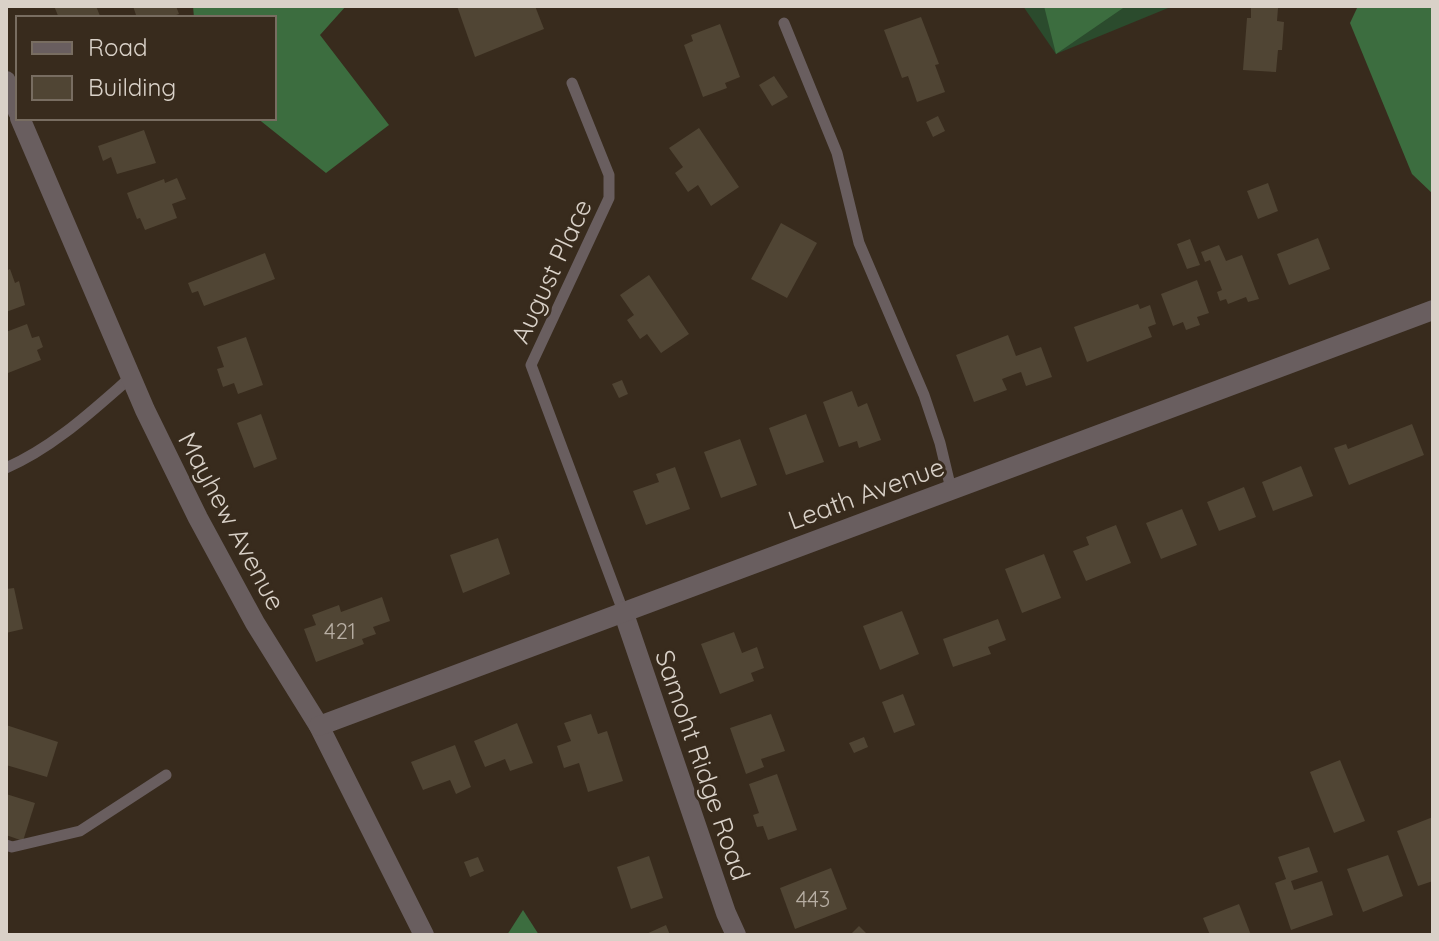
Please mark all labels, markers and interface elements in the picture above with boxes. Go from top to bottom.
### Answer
legend [16,16,276,120]
text: Road [88,32,148,62]
text: Building [88,72,176,102]
street label: August Place [503,194,599,348]
street label: Mayhew Avenue [171,426,293,616]
street label: Leath Avenue [783,449,949,537]
house number: 421 [324,617,356,645]
street label: Samoht Ridge Road [648,646,758,884]
house number: 443 [796,885,830,913]

